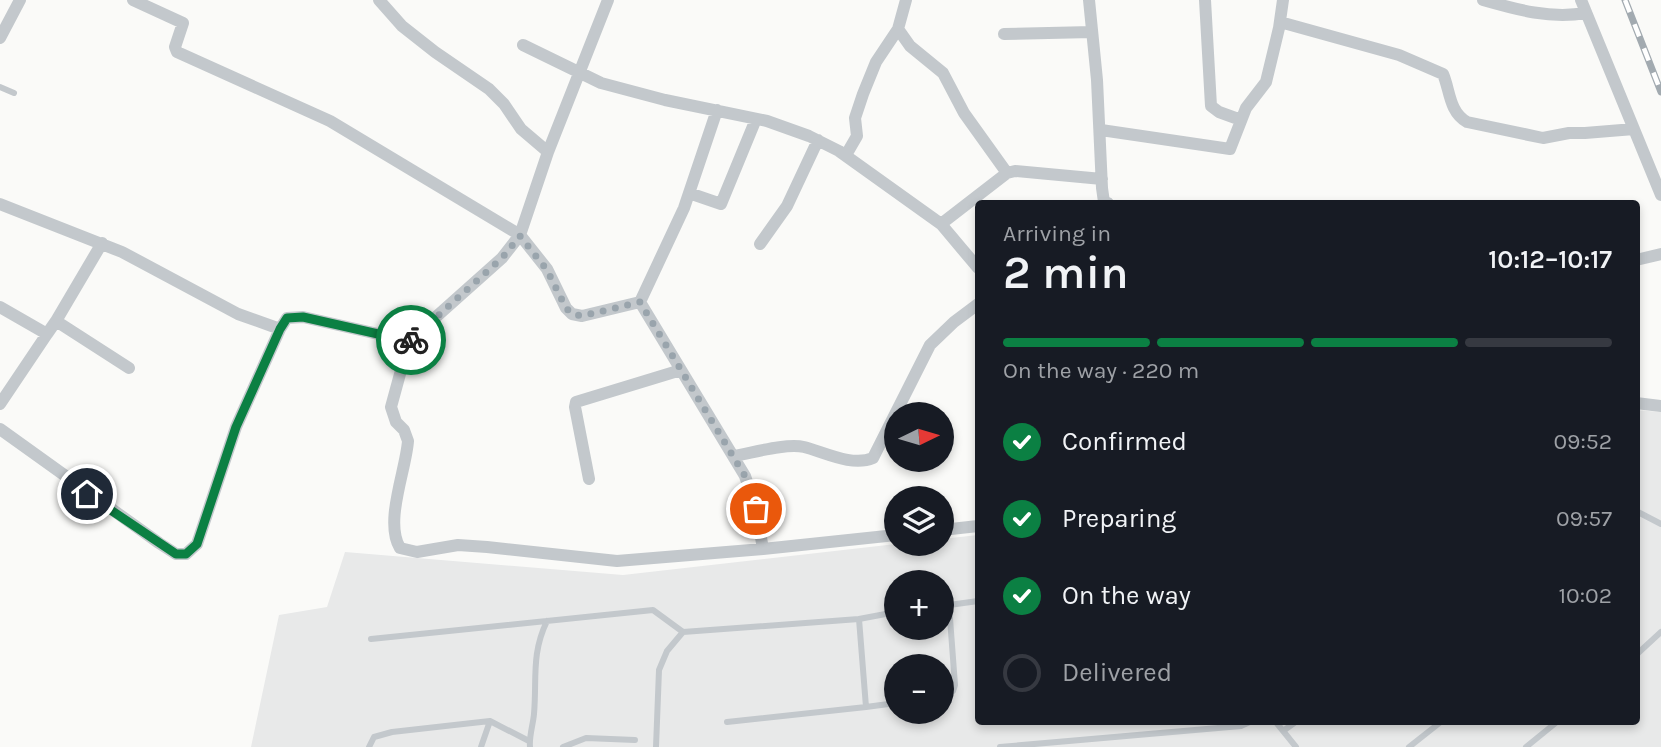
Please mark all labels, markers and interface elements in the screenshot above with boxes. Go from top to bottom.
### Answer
text: Arriving in [1003,220,1111,247]
text: 10:12–10:17 [1488,244,1612,275]
text: 2 min [1003,246,1129,300]
courier [376,305,446,375]
icon: bike [392,321,430,359]
text: On the way · 220 m [1003,357,1199,384]
north arrow [884,402,954,472]
map controls [884,402,954,724]
icon: check [1003,423,1041,461]
text: Confirmed [1062,426,1187,457]
text: 09:52 [1553,428,1612,455]
pin [57,464,117,524]
icon: home [68,475,106,513]
pin [726,479,786,539]
button: layers [884,486,954,556]
icon: bag [737,490,775,528]
icon: check [1003,500,1041,538]
text: Preparing [1062,503,1176,534]
text: 09:57 [1556,505,1612,532]
button: + [884,570,954,640]
icon: check [1003,577,1041,615]
text: On the way [1062,580,1191,611]
text: 10:02 [1558,582,1612,609]
button: − [884,654,954,724]
text: Delivered [1062,657,1172,688]

